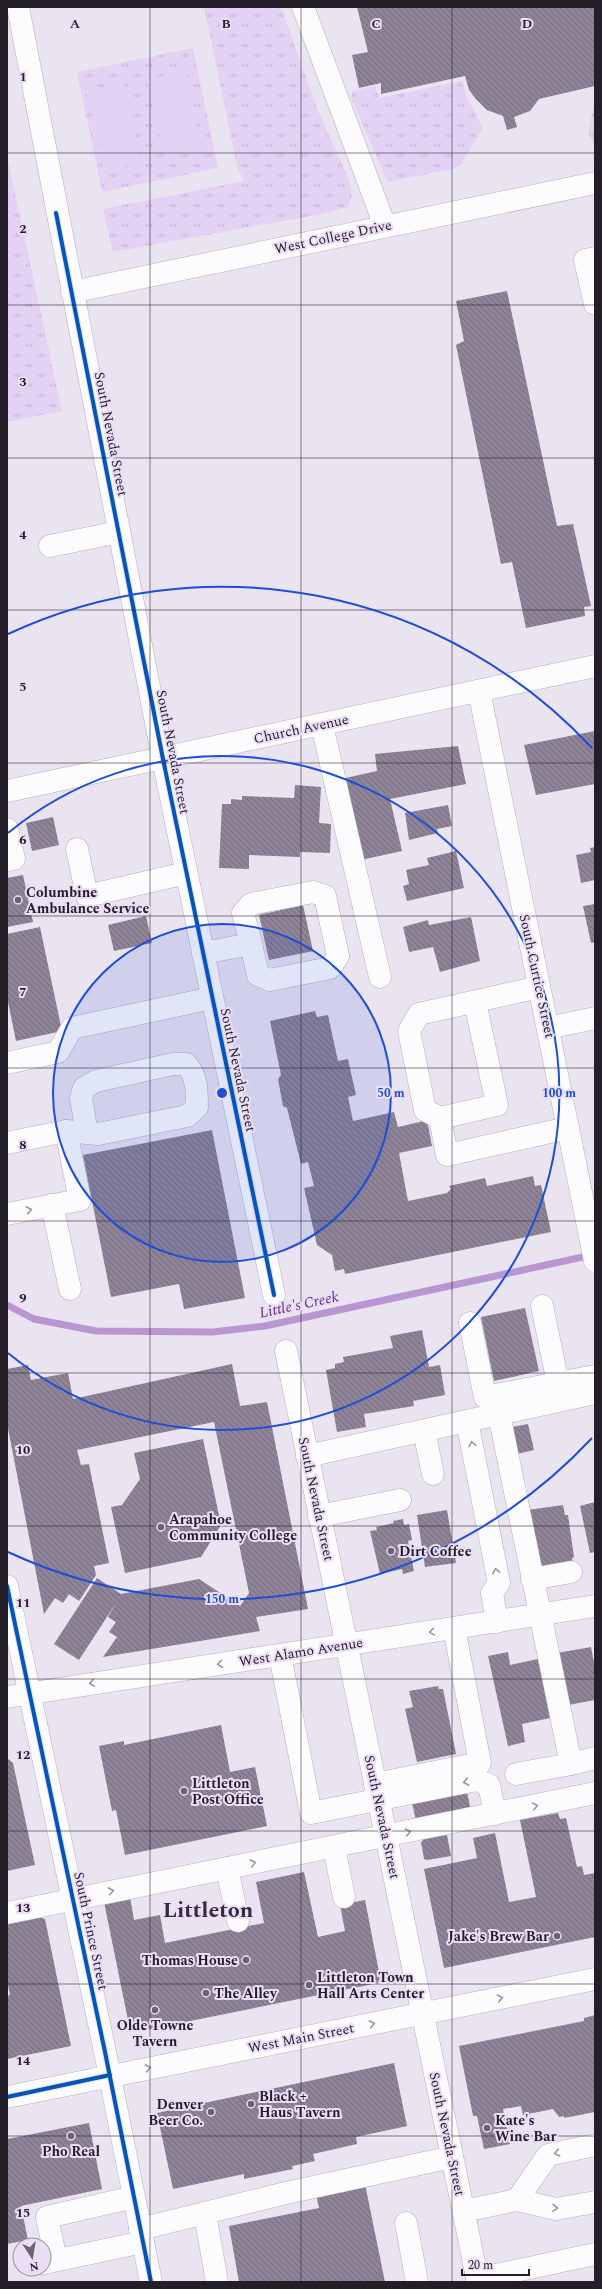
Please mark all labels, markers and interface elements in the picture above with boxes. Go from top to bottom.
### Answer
text: A [70,14,80,34]
text: B [221,14,231,34]
text: C [371,14,381,34]
text: D [522,14,532,34]
text: 1 [19,67,27,87]
street label: West College Drive [272,214,394,260]
text: 2 [19,219,27,239]
street label: South Nevada Street [89,370,133,498]
text: 3 [19,372,27,392]
text: 4 [19,525,27,545]
text: 5 [19,677,27,697]
street label: South Nevada Street [151,688,195,816]
street label: Church Avenue [252,709,350,749]
text: 6 [19,830,27,850]
place label: Columbine Ambulance Service [26,882,149,919]
marker: Columbine Ambulance Service [13,895,23,905]
street label: South Curtice Street [514,912,560,1040]
text: 7 [19,982,27,1002]
street label: South Nevada Street [215,1006,261,1134]
text: 50 m [377,1084,405,1103]
text: 100 m [542,1084,576,1103]
centre of rings [215,1086,229,1100]
text: 8 [19,1135,27,1155]
one-way arrow [26,1206,33,1214]
water label: Little's Creek [257,1285,341,1325]
text: 9 [19,1288,27,1308]
street label: South Nevada Street [293,1435,339,1563]
text: 10 [16,1440,30,1460]
one-way arrow [468,1440,476,1447]
place label: Arapahoe Community College [169,1509,297,1546]
marker: Arapahoe Community College [156,1522,166,1532]
place label: Dirt Coffee [399,1541,472,1562]
marker: Dirt Coffee [386,1546,396,1556]
one-way arrow [493,1568,501,1574]
text: 150 m [205,1590,239,1609]
text: 11 [16,1593,30,1613]
one-way arrow [429,1627,435,1636]
street label: West Alamo Avenue [238,1632,365,1672]
one-way arrow [217,1659,224,1668]
one-way arrow [89,1678,95,1687]
text: 12 [16,1745,30,1765]
street label: South Nevada Street [359,1753,405,1881]
place label: Littleton Post Office [192,1773,264,1810]
one-way arrow [463,1777,470,1786]
marker: Littleton Post Office [179,1786,189,1796]
one-way arrow [532,1802,538,1810]
one-way arrow [405,1829,411,1837]
one-way arrow [250,1859,256,1868]
street label: South Prince Street [68,1870,114,1992]
one-way arrow [108,1887,115,1896]
district label: Littleton [163,1894,254,1927]
text: 13 [16,1898,30,1918]
place label: Jake's Brew Bar [448,1926,549,1947]
marker: Jake's Brew Bar [552,1931,562,1941]
place label: Thomas House [142,1950,238,1971]
marker: Thomas House [241,1955,251,1965]
place label: Littleton Town Hall Arts Center [317,1967,424,2004]
marker: Littleton Town Hall Arts Center [304,1980,314,1990]
place label: The Alley [214,1983,278,2004]
marker: The Alley [201,1988,211,1998]
one-way arrow [496,1994,503,2003]
marker: Olde Towne Tavern [150,2005,160,2015]
place label: Olde Towne Tavern [117,2015,193,2052]
street label: West Main Street [246,2017,356,2059]
one-way arrow [369,2020,375,2028]
text: 14 [16,2051,31,2071]
one-way arrow [145,2064,152,2072]
street label: South Nevada Street [424,2070,470,2198]
place label: Black + Haus Tavern [259,2086,341,2123]
place label: Denver Beer Co. [148,2094,203,2131]
marker: Black + Haus Tavern [246,2099,256,2109]
marker: Denver Beer Co. [206,2107,216,2117]
place label: Kate's Wine Bar [495,2110,556,2147]
marker: Kate's Wine Bar [482,2123,492,2133]
marker: Pho Real [66,2131,76,2141]
place label: Pho Real [42,2141,101,2162]
one-way arrow [554,2148,560,2156]
text: 15 [16,2203,30,2223]
one-way arrow [552,2203,558,2212]
north arrow [12,2237,52,2277]
scale bar [462,2251,529,2277]
text: 20 m [468,2256,493,2275]
text: N [28,2257,40,2276]

